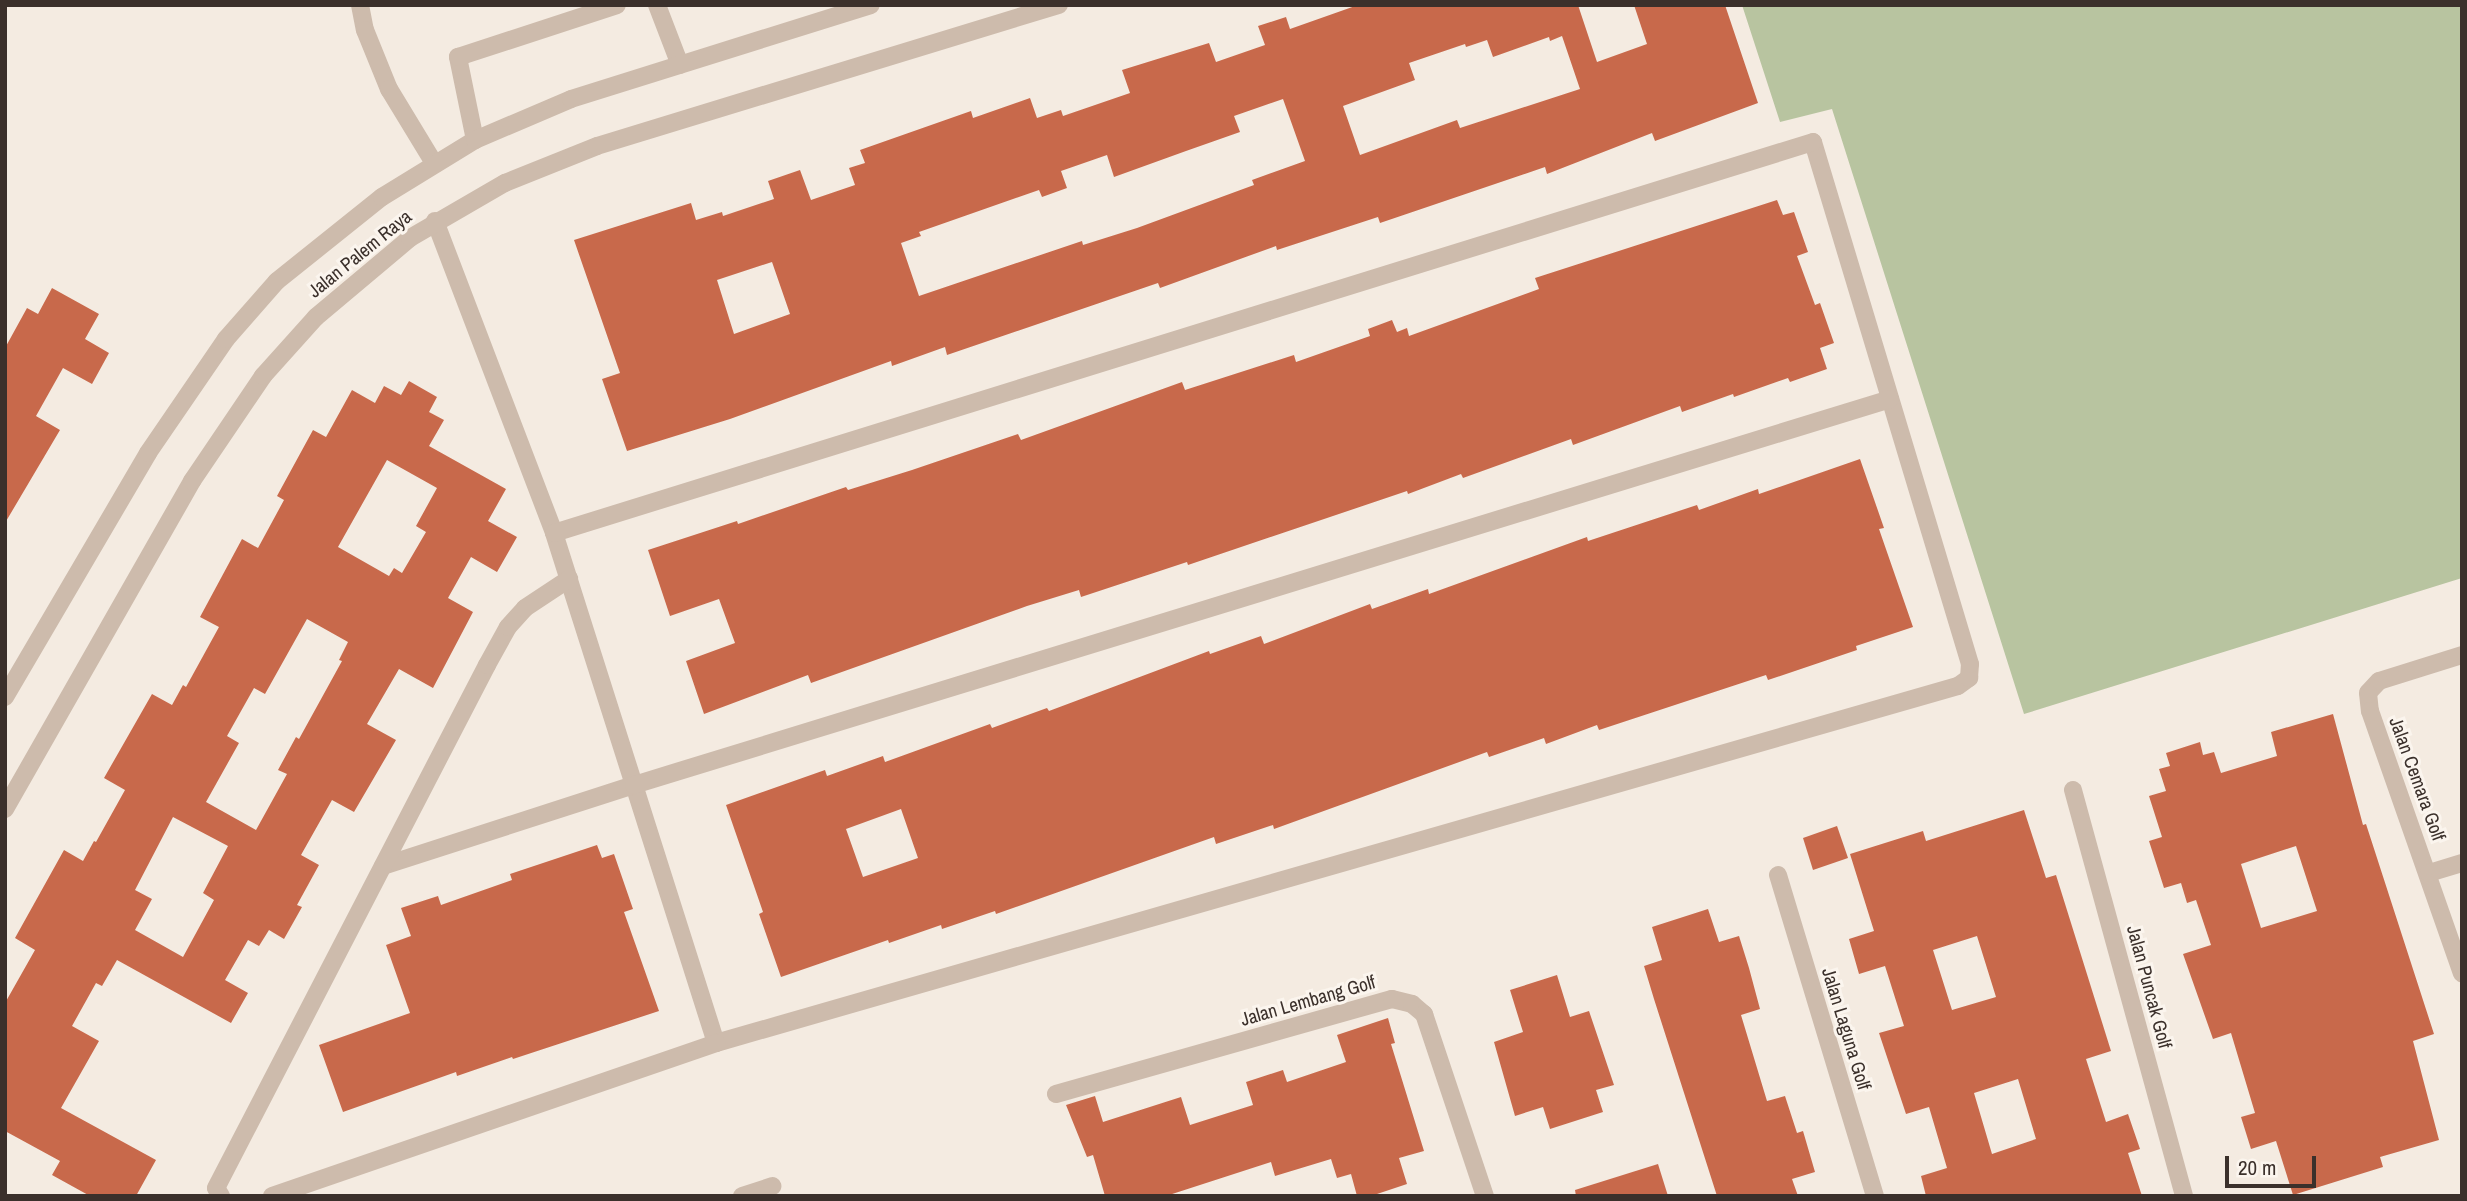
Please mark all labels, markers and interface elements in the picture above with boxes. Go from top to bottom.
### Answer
street label: Jalan Palem Raya [304,205,416,303]
street label: Jalan Cemara Golf [2384,714,2450,844]
street label: Jalan Puncak Golf [2122,923,2176,1051]
street label: Jalan Laguna Golf [1817,965,1875,1093]
street label: Jalan Lembang Golf [1238,971,1378,1031]
scale bar [2229,1142,2320,1186]
text: 20 m [2238,1153,2276,1182]

